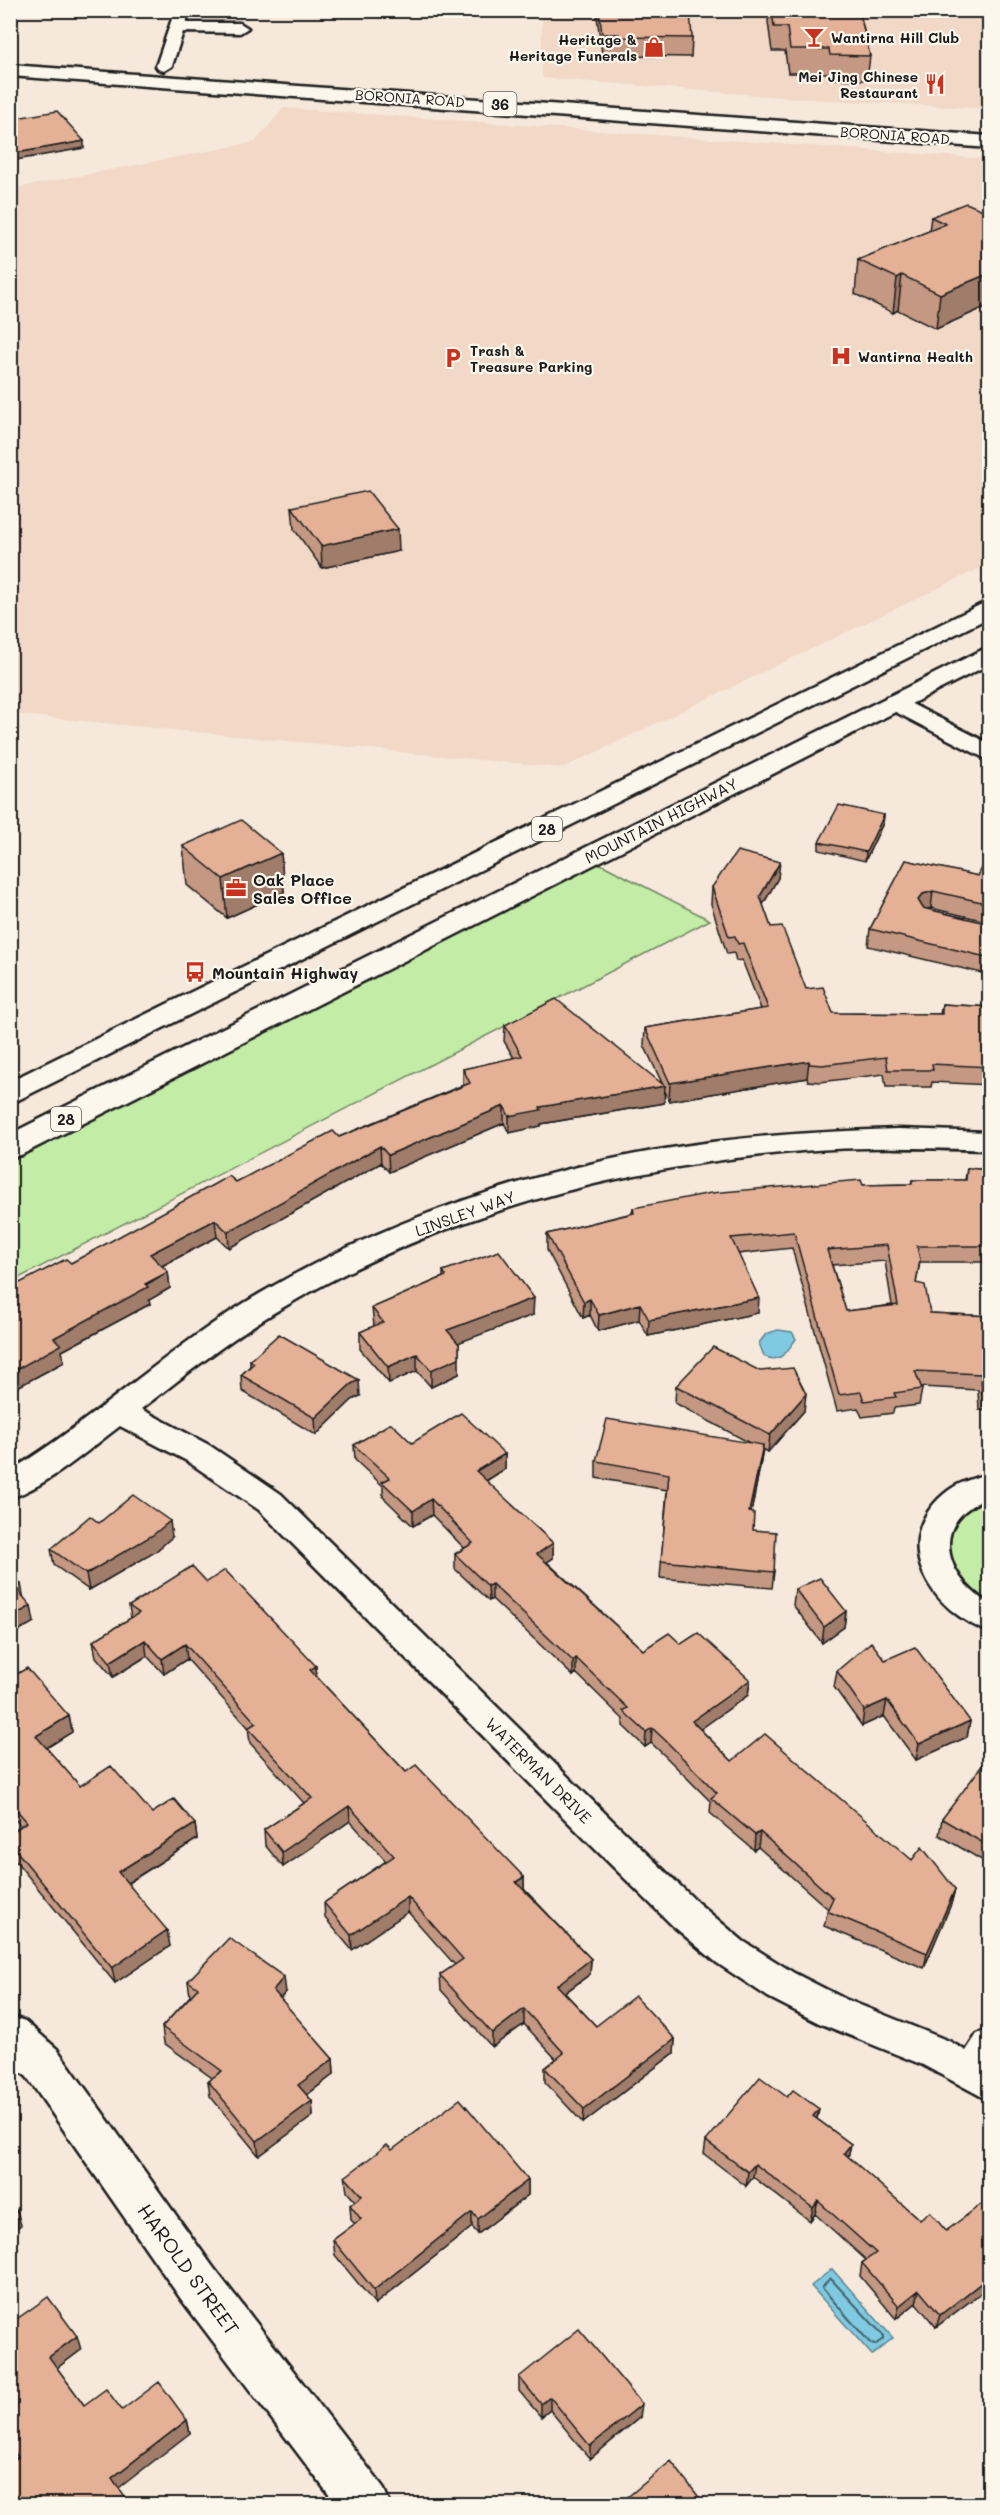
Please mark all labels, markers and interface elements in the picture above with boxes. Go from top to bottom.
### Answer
bar icon: Wantirna Hill Club [802,25,826,49]
place label: Wantirna Hill Club [831,28,959,47]
place label: Heritage & Heritage Funerals [509,30,637,65]
shop icon: Heritage & Heritage Funerals [642,35,666,59]
place label: Mei Jing Chinese Restaurant [798,67,918,102]
restaurant icon: Mei Jing Chinese Restaurant [923,72,947,96]
street label: BORONIA ROAD [355,85,465,111]
road number: 36 [484,92,516,116]
street label: BORONIA ROAD [840,122,950,148]
place label: Trash & Treasure Parking [470,341,592,376]
hospital icon: Wantirna Health [829,344,853,368]
parking icon: Trash & Treasure Parking [441,346,465,370]
place label: Wantirna Health [858,347,973,366]
street label: MOUNTAIN HIGHWAY [581,772,741,868]
road number: 28 [532,817,562,841]
place label: Oak Place Sales Office [253,869,352,908]
office icon: Oak Place Sales Office [224,876,248,900]
bus stop icon: Mountain Highway [183,960,207,984]
place label: Mountain Highway [212,962,359,983]
road number: 28 [51,1107,81,1131]
street label: LINSLEY WAY [412,1185,518,1241]
street label: WATERMAN DRIVE [481,1712,597,1828]
street label: HAROLD STREET [132,2198,246,2340]

